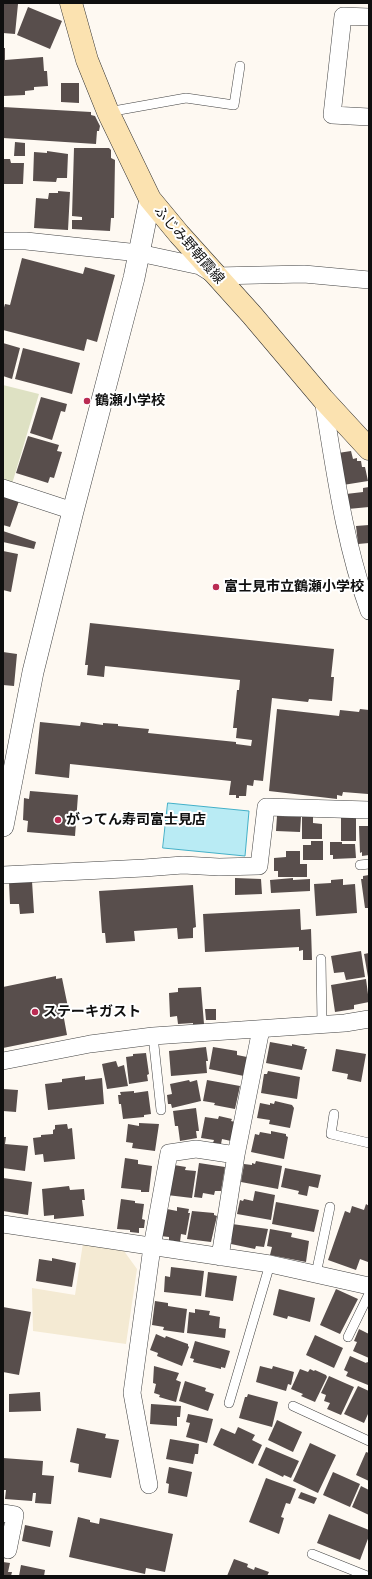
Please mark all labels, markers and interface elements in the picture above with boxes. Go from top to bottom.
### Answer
street label: ふじみ野朝霞線 [151,203,227,287]
place label: 鶴瀬小学校 [95,393,165,409]
marker: 鶴瀬小学校 [82,396,92,406]
place label: 富士見市立鶴瀬小学校 [224,579,364,595]
marker: 富士見市立鶴瀬小学校 [211,582,221,592]
place label: がってん寿司富士見店 [66,812,206,828]
marker: がってん寿司富士見店 [53,815,63,825]
place label: ステーキガスト [43,1004,141,1020]
marker: ステーキガスト [30,1007,40,1017]

